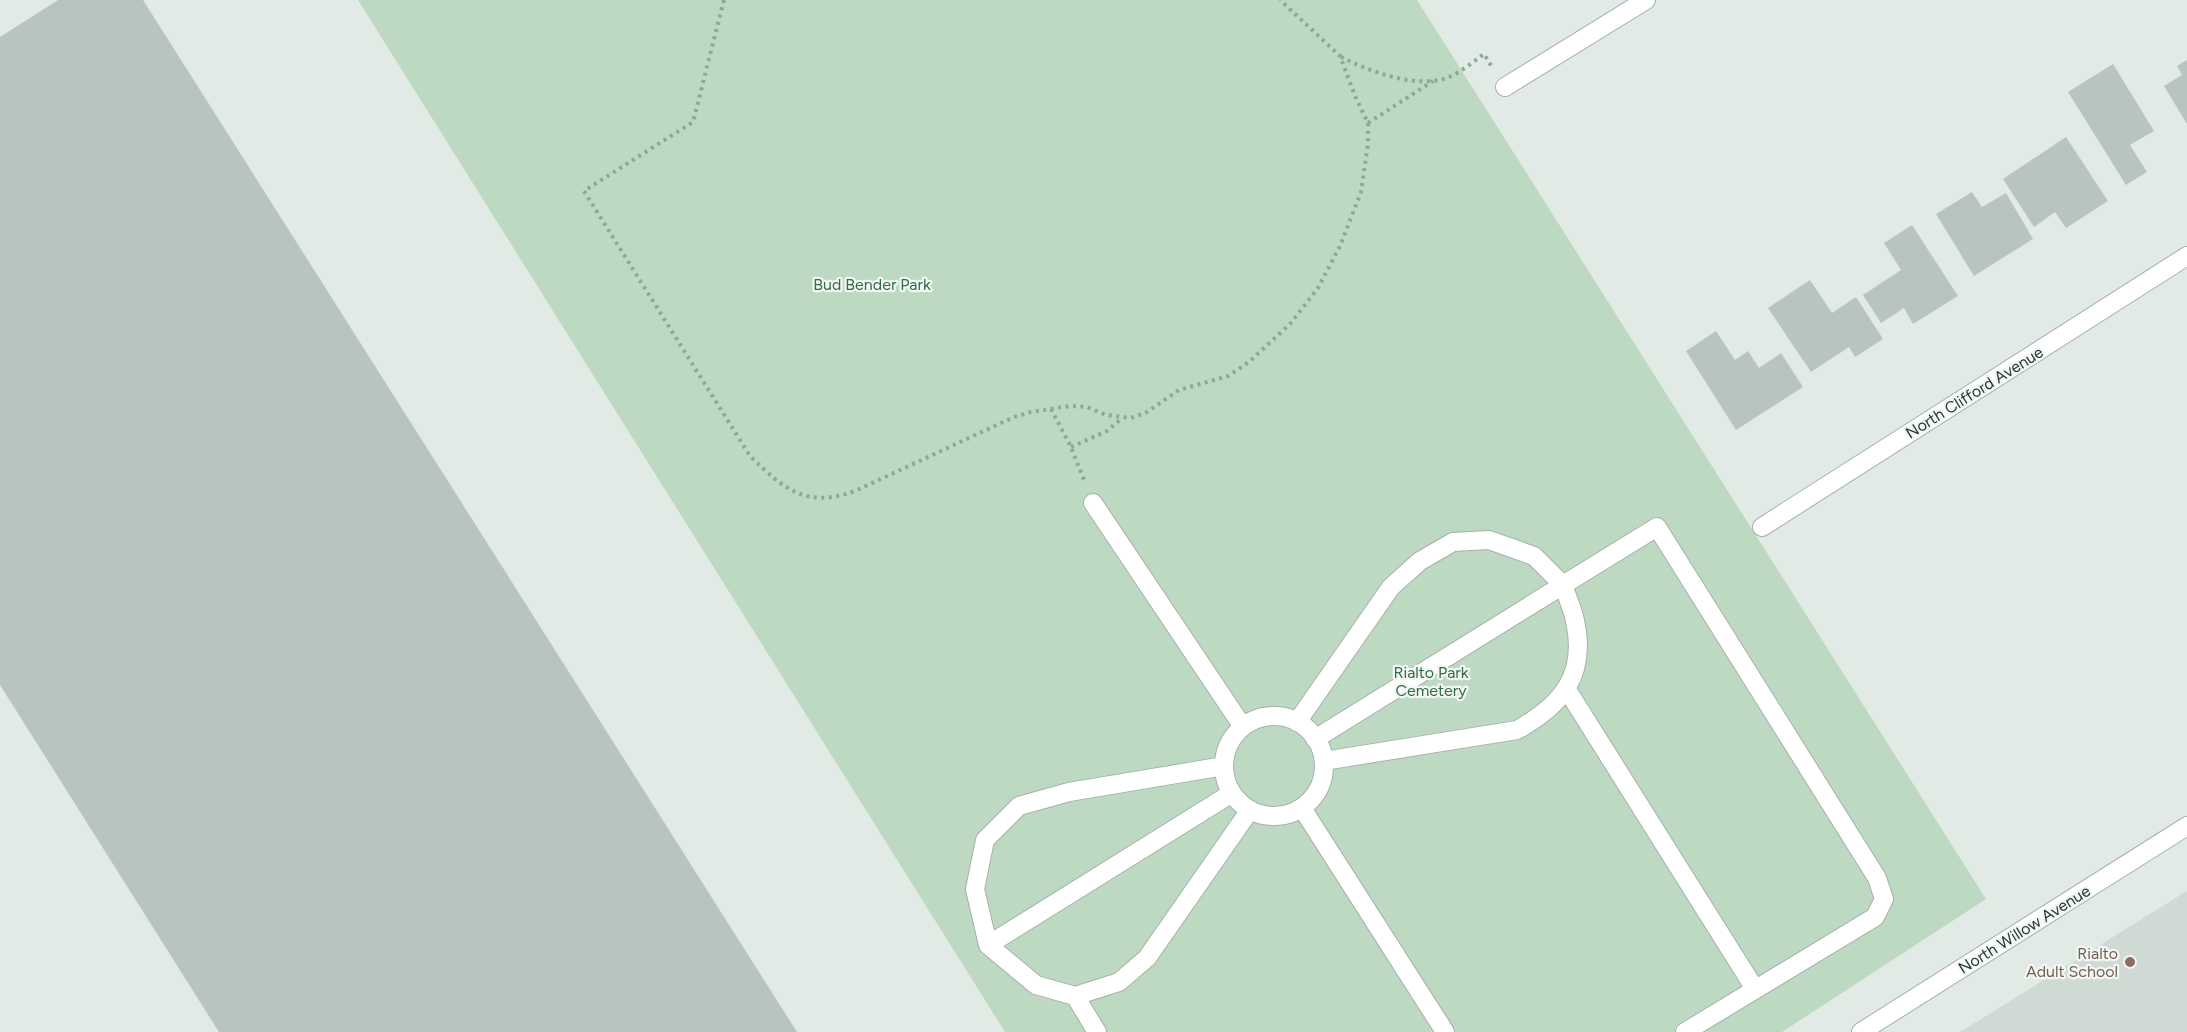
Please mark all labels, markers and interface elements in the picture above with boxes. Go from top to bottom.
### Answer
park label: Bud Bender Park [813,275,931,294]
street label: North Clifford Avenue [1902,342,2047,443]
park label: Rialto Park Cemetery [1393,663,1469,700]
street label: North Willow Avenue [1955,881,2094,978]
place label: Rialto Adult School [2026,944,2118,981]
marker: Rialto Adult School [2123,955,2137,969]

